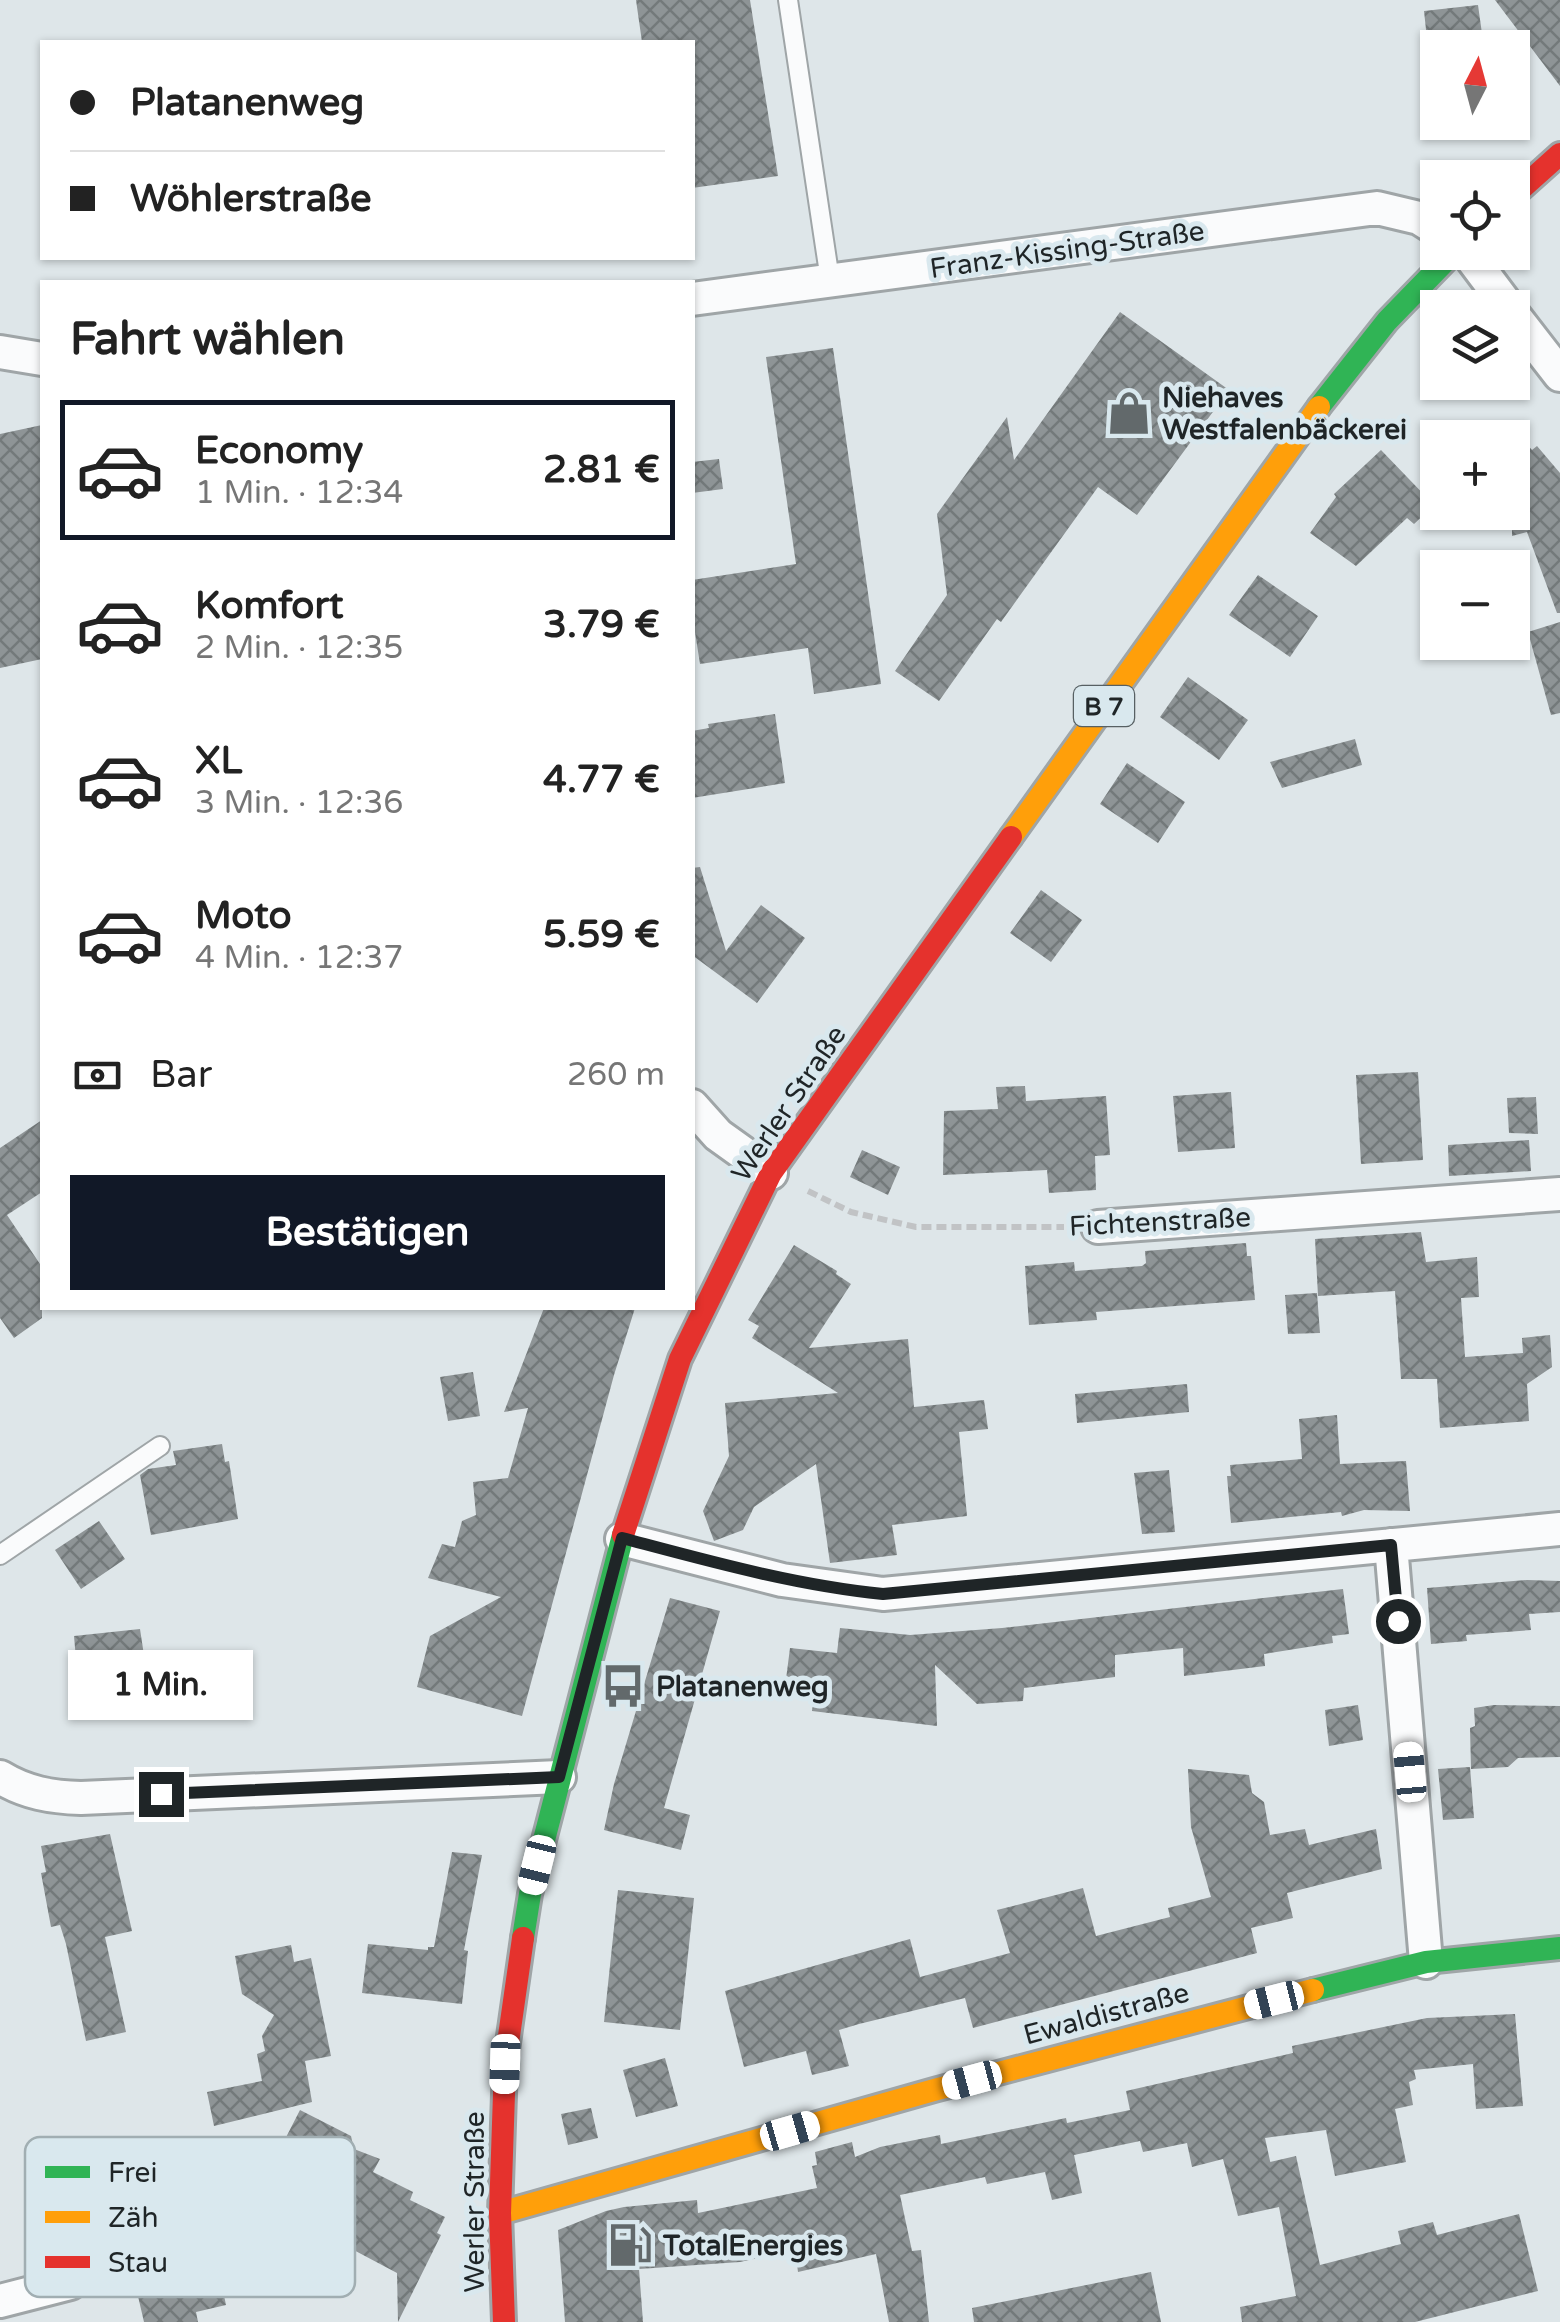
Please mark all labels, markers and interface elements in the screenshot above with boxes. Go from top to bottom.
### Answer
north arrow [1420,30,1530,140]
map controls [1420,30,1530,660]
text: Platanenweg [130,80,364,126]
button: locate [1420,160,1530,270]
text: Wöhlerstraße [130,176,372,222]
street label: Franz-Kissing-Straße [928,214,1207,286]
button: layers [1420,290,1530,400]
text: Fahrt wählen [70,313,345,367]
place label: Niehaves Westfalenbäckerei [1162,381,1407,447]
shop icon: Niehaves Westfalenbäckerei [1105,389,1153,437]
button: + [1420,420,1530,530]
icon: car [75,425,165,515]
text: Economy [195,428,363,474]
text: 2.81 € [543,447,660,493]
text: 1 Min. · 12:34 [195,474,403,512]
button: − [1420,550,1530,660]
icon: car [75,580,165,670]
text: Komfort [195,583,344,629]
text: 3.79 € [543,602,660,648]
text: 2 Min. · 12:35 [195,629,403,667]
road number: B 7 [1074,686,1134,726]
icon: car [75,735,165,825]
text: XL [195,738,242,784]
text: 4.77 € [543,757,660,803]
text: 3 Min. · 12:36 [195,784,403,822]
icon: car [75,890,165,980]
text: Moto [195,893,291,939]
text: 5.59 € [543,912,660,958]
text: 4 Min. · 12:37 [195,939,403,977]
street label: Werler Straße [724,1019,854,1188]
icon: cash [70,1048,125,1103]
text: Bar [150,1052,212,1098]
text: 260 m [567,1056,665,1094]
button: Bestätigen [70,1175,665,1290]
street label: Fichtenstraße [1068,1200,1252,1244]
route start [1376,1599,1421,1644]
callout: 1 Min. [69,1649,254,1719]
bus stop icon: Platanenweg [599,1662,647,1710]
text: 1 Min. [113,1666,208,1704]
place label: Platanenweg [656,1670,829,1704]
car [1392,1741,1428,1803]
route end [139,1772,184,1817]
car [515,1832,559,1898]
street label: Ewaldistraße [1020,1976,1193,2052]
car [1241,1978,1307,2022]
car [489,2033,521,2095]
car [939,2058,1005,2102]
car [757,2108,823,2154]
street label: Werler Straße [458,2111,492,2293]
legend [25,2137,355,2297]
text: Frei [108,2156,157,2190]
text: Zäh [108,2201,159,2235]
fuel station icon: TotalEnergies [606,2221,654,2269]
place label: TotalEnergies [662,2229,843,2263]
text: Stau [108,2246,168,2280]

